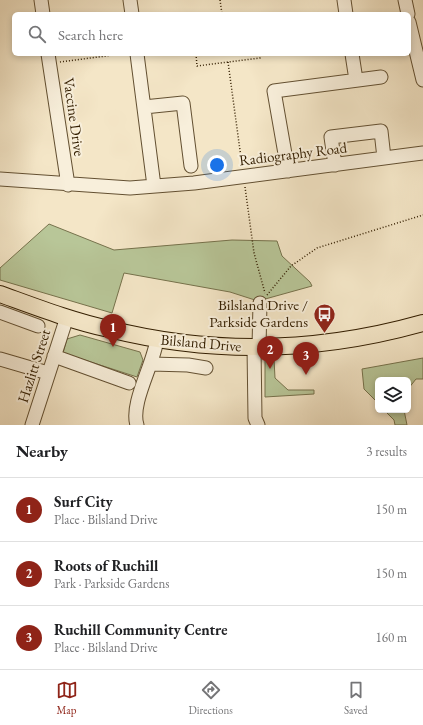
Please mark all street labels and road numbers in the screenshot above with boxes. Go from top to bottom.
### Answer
street label: Vaccine Drive [60,77,89,157]
street label: Radiography Road [238,137,348,170]
street label: Hazlitt Street [13,326,54,405]
street label: Bilsland Drive [160,330,242,356]

